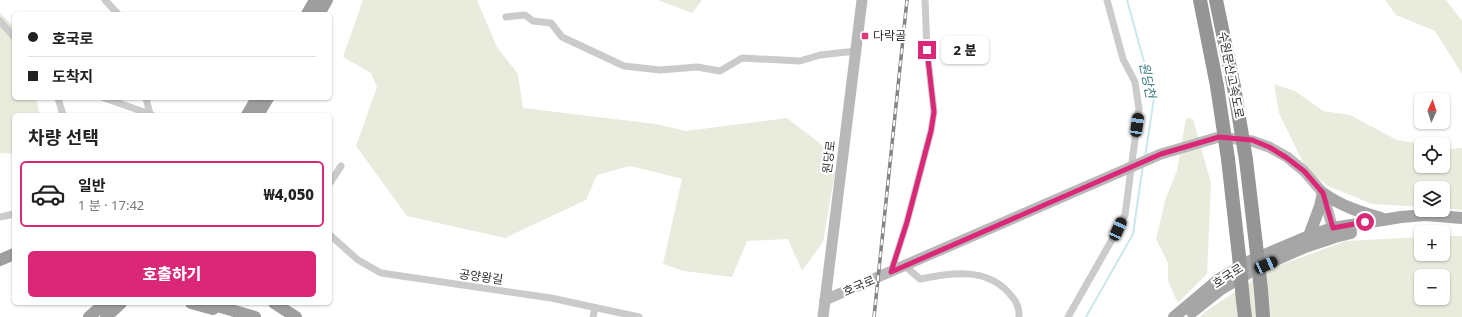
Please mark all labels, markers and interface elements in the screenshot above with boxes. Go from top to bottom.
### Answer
place label: 다락골 [873,27,906,44]
text: 호국로 [52,28,93,48]
street label: 수원문산고속도로 [1215,30,1248,120]
marker: 다락골 [860,31,870,41]
callout: 2 분 [941,36,989,64]
route end [918,41,936,59]
text: 2 분 [954,41,976,59]
water label: 원당천 [1135,61,1161,100]
text: 도착지 [52,66,93,86]
north arrow [1414,93,1450,129]
map controls [1414,93,1450,305]
car [1129,112,1145,138]
text: 차량 선택 [28,125,99,149]
button: locate [1414,137,1450,173]
street label: 원당로 [818,139,839,174]
text: 일반 [78,175,106,195]
icon: car [30,176,66,212]
button: layers [1414,181,1450,217]
text: ₩4,050 [264,184,314,204]
text: 1 분 · 17:42 [78,196,144,214]
route start [1356,213,1374,231]
car [1108,216,1128,242]
button: + [1414,225,1450,261]
button: 호출하기 [28,251,316,297]
car [1253,255,1279,275]
street label: 호국로 [1209,259,1246,292]
street label: 공양왕길 [458,265,504,288]
button: − [1414,269,1450,305]
street label: 호국로 [840,271,877,300]

